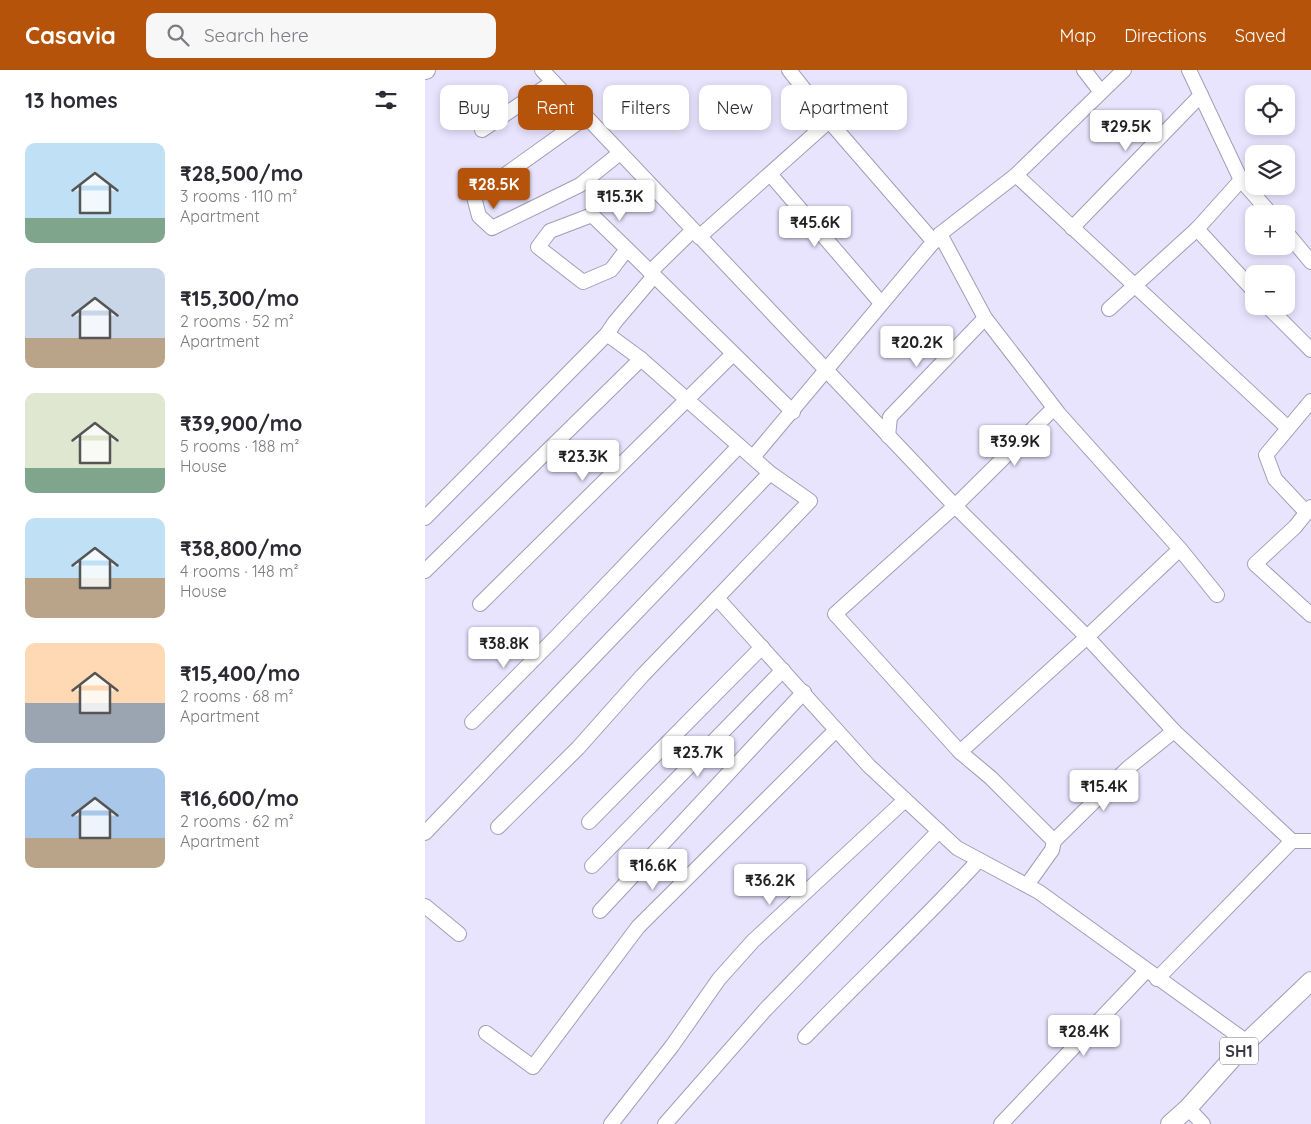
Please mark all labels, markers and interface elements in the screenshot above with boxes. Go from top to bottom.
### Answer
search box [146,13,496,58]
text: Casavia [25,20,116,50]
icon: search [164,21,192,49]
text: Search here [204,23,309,47]
text: Map [1059,24,1096,47]
text: Directions [1124,24,1207,47]
text: Saved [1235,24,1286,47]
chip: Buy [440,85,508,130]
chip: Rent [518,85,593,130]
chip: Filters [603,85,689,130]
chip: New [699,85,771,130]
chip: Apartment [781,85,907,130]
map controls [1245,85,1295,315]
button: locate [1245,85,1295,135]
icon: filters [372,86,400,114]
text: 13 homes [25,87,118,113]
pin: ₹29.5K [1085,109,1167,152]
text: ₹29.5K [1101,116,1151,136]
button: layers [1245,145,1295,195]
text: ₹28,500/mo [180,160,303,186]
icon: home [65,163,125,223]
pin: ₹28.5K [453,168,535,210]
text: ₹28.5K [469,174,519,194]
pin: ₹15.3K [579,180,661,222]
text: 3 rooms · 110 m² [180,186,297,206]
text: ₹15.3K [597,186,643,206]
button: + [1245,205,1295,255]
text: Apartment [180,206,260,226]
pin: ₹45.6K [774,206,856,248]
text: ₹45.6K [790,212,840,232]
button: − [1245,265,1295,315]
text: ₹15,300/mo [180,285,299,311]
icon: home [65,288,125,348]
text: 2 rooms · 52 m² [180,311,294,331]
pin: ₹20.2K [876,326,958,368]
text: Apartment [180,331,260,351]
text: ₹20.2K [891,332,943,352]
text: ₹39,900/mo [180,410,302,436]
icon: home [65,413,125,473]
pin: ₹39.9K [974,424,1056,467]
text: ₹39.9K [990,431,1040,451]
text: 5 rooms · 188 m² [180,436,299,456]
pin: ₹23.3K [542,440,624,482]
text: ₹23.3K [558,446,608,466]
text: House [180,456,227,476]
text: ₹38,800/mo [180,535,302,561]
icon: home [65,538,125,598]
text: 4 rooms · 148 m² [180,561,299,581]
text: House [180,581,227,601]
pin: ₹38.8K [463,626,545,669]
text: ₹38.8K [479,633,529,653]
text: ₹15,400/mo [180,660,300,686]
icon: home [65,663,125,723]
text: 2 rooms · 68 m² [180,686,294,706]
text: Apartment [180,706,260,726]
pin: ₹23.7K [657,736,739,778]
text: ₹23.7K [673,742,723,762]
pin: ₹15.4K [1063,770,1145,812]
text: ₹15.4K [1080,776,1128,796]
text: ₹16,600/mo [180,785,299,811]
icon: home [65,788,125,848]
text: 2 rooms · 62 m² [180,811,294,831]
text: Apartment [180,831,260,851]
pin: ₹16.6K [612,848,694,891]
text: ₹16.6K [629,855,677,875]
pin: ₹36.2K [729,864,811,906]
text: ₹36.2K [745,870,795,890]
pin: ₹28.4K [1043,1014,1125,1057]
text: ₹28.4K [1059,1021,1109,1041]
road number: SH1 [1220,1038,1258,1064]

